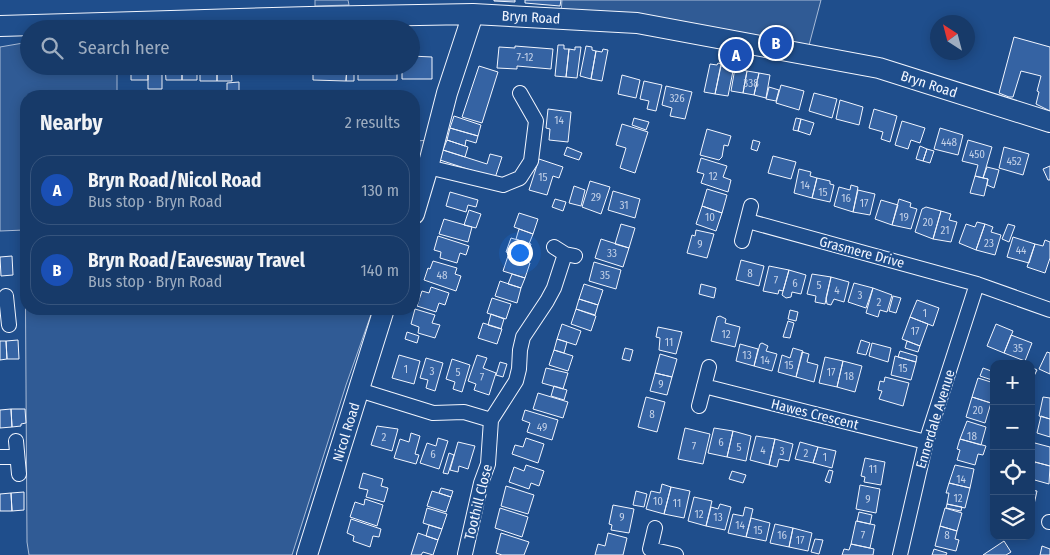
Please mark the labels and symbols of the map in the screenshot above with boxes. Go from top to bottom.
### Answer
street label: Bryn Road [501,7,561,28]
north arrow [930,15,975,60]
pin: B [760,24,792,62]
pin: A [720,36,752,74]
house number: 7-12 [517,51,534,64]
street label: Bryn Road [898,67,959,102]
house number: 338 [743,77,759,90]
house number: 326 [669,92,685,105]
house number: 14 [554,114,564,127]
house number: 448 [941,136,958,149]
house number: 450 [969,148,985,161]
house number: 452 [1006,155,1022,168]
house number: 12 [708,170,718,183]
house number: 15 [538,171,548,184]
house number: 14 [800,179,810,192]
house number: 15 [818,186,828,199]
house number: 29 [591,191,601,204]
house number: 16 [841,192,851,205]
house number: 17 [860,197,869,210]
house number: 31 [620,199,629,212]
house number: 10 [705,211,715,224]
house number: 19 [899,211,909,224]
house number: 20 [923,216,934,229]
house number: 21 [941,224,949,237]
street label: Grasmere Drive [818,233,906,272]
house number: 23 [984,237,994,250]
house number: 9 [697,238,703,251]
your location [507,240,533,266]
house number: 44 [1016,244,1027,257]
house number: 33 [607,247,617,260]
house number: 8 [747,267,753,280]
house number: 48 [437,269,448,282]
house number: 35 [600,269,610,282]
house number: 7 [774,274,779,287]
house number: 6 [792,277,798,290]
house number: 5 [816,279,822,292]
house number: 4 [834,284,840,297]
house number: 3 [858,289,863,302]
house number: 2 [877,296,882,309]
house number: 1 [923,307,927,320]
house number: 17 [911,325,920,338]
house number: 12 [721,328,731,341]
house number: 11 [665,336,673,349]
house number: 35 [1013,342,1023,355]
house number: 13 [742,349,752,362]
house number: 14 [760,354,770,367]
house number: 15 [784,359,794,372]
house number: 15 [898,362,908,375]
house number: 1 [404,363,408,376]
house number: 3 [430,365,435,378]
house number: 5 [455,366,461,379]
house number: 17 [827,366,836,379]
street label: Ennerdale Avenue [912,367,959,471]
house number: 18 [844,370,854,383]
house number: 7 [480,371,485,384]
house number: 9 [658,378,664,391]
street label: Hawes Crescent [769,395,861,434]
street label: Nicol Road [329,400,364,464]
house number: 20 [973,404,984,417]
house number: 8 [649,408,655,421]
house number: 49 [537,421,547,434]
house number: 18 [967,430,977,443]
house number: 2 [382,431,387,444]
house number: 6 [718,436,724,449]
house number: 7 [692,440,697,453]
house number: 5 [736,441,742,454]
house number: 4 [760,444,766,457]
house number: 3 [780,445,785,458]
house number: 2 [804,447,809,460]
house number: 6 [430,448,436,461]
house number: 1 [823,451,827,464]
street label: Toothill Close [461,462,496,542]
house number: 11 [869,463,877,476]
house number: 14 [956,473,966,486]
house number: 12 [953,492,963,505]
house number: 9 [865,493,871,506]
house number: 10 [653,495,663,508]
house number: 11 [673,497,681,510]
house number: 12 [694,508,704,521]
house number: 9 [619,511,625,524]
house number: 13 [713,511,723,524]
house number: 14 [735,519,745,532]
house number: 15 [753,524,763,537]
house number: 16 [777,529,787,542]
house number: 7 [861,529,866,542]
house number: 8 [944,529,950,542]
house number: 17 [796,534,805,547]

